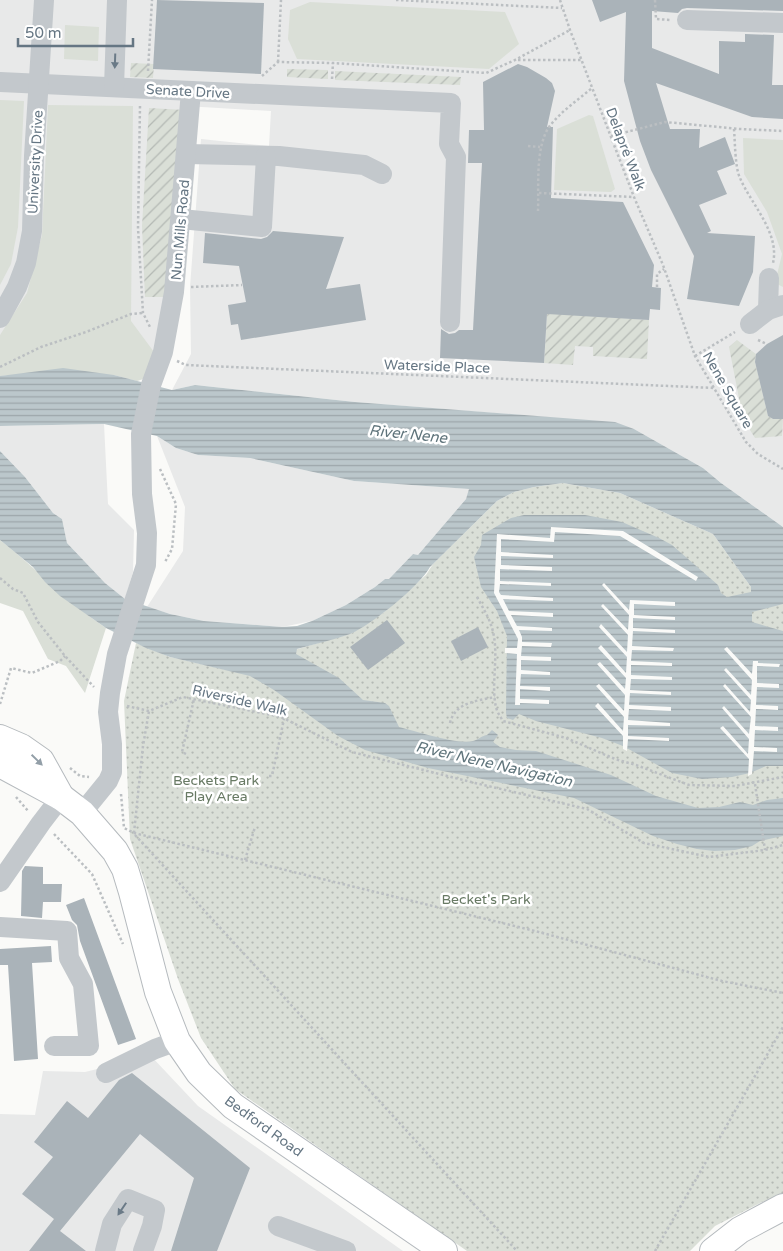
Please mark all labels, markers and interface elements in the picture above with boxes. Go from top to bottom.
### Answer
scale bar [18,15,132,47]
text: 50 m [25,24,62,42]
one-way arrow [110,53,118,69]
street label: Senate Drive [146,81,230,102]
street label: Delapré Walk [602,105,649,193]
street label: University Drive [24,110,47,214]
street label: Nun Mills Road [168,179,193,281]
street label: Nene Square [699,349,756,432]
street label: Waterside Place [383,356,491,377]
water label: River Nene [368,421,449,447]
street label: Riverside Walk [191,681,290,720]
water label: River Nene Navigation [414,737,575,791]
one-way arrow [31,755,44,766]
park label: Beckets Park Play Area [173,772,259,805]
park label: Becket's Park [441,891,531,908]
street label: Bedford Road [221,1092,306,1161]
one-way arrow [117,1202,126,1215]

